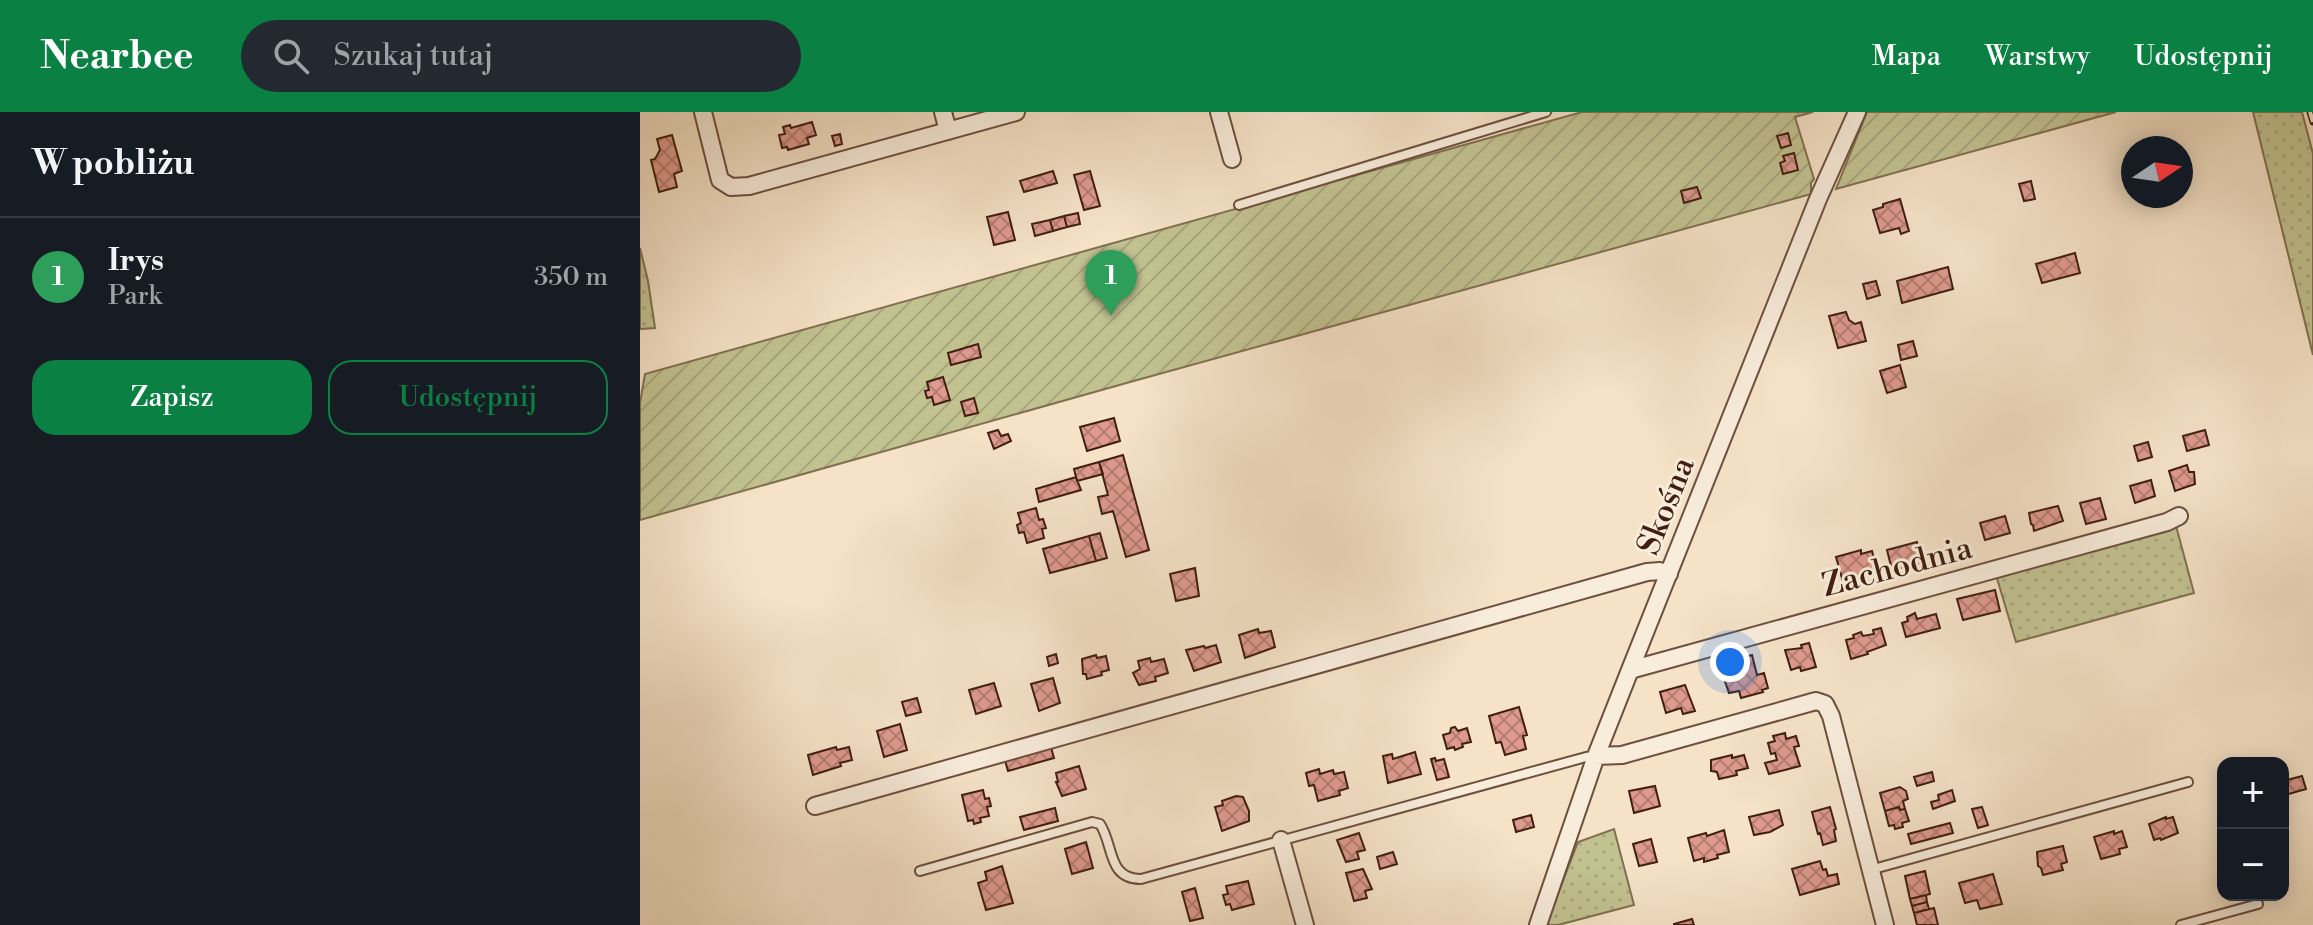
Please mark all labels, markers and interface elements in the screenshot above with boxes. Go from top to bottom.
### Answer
search box [241,20,801,92]
text: Nearbee [40,33,193,80]
icon: search [269,34,313,78]
text: Szukaj tutaj [333,37,494,75]
text: Mapa [1872,39,1941,74]
text: Warstwy [1985,39,2090,74]
text: Udostępnij [2134,39,2273,74]
north arrow [2121,136,2193,208]
text: W pobliżu [32,143,194,185]
text: Irys [108,242,164,280]
pin: 1 [1085,250,1137,316]
text: 1 [52,261,64,293]
text: 350 m [534,261,608,293]
text: Park [108,280,162,312]
button: Zapisz [32,360,312,435]
button: Udostępnij [328,360,608,435]
street label: Skośna [1628,450,1704,561]
street label: Zachodnia [1817,528,1977,606]
your location [1710,642,1750,682]
map controls [2217,757,2289,901]
button: + [2217,757,2289,829]
button: − [2217,829,2289,901]

